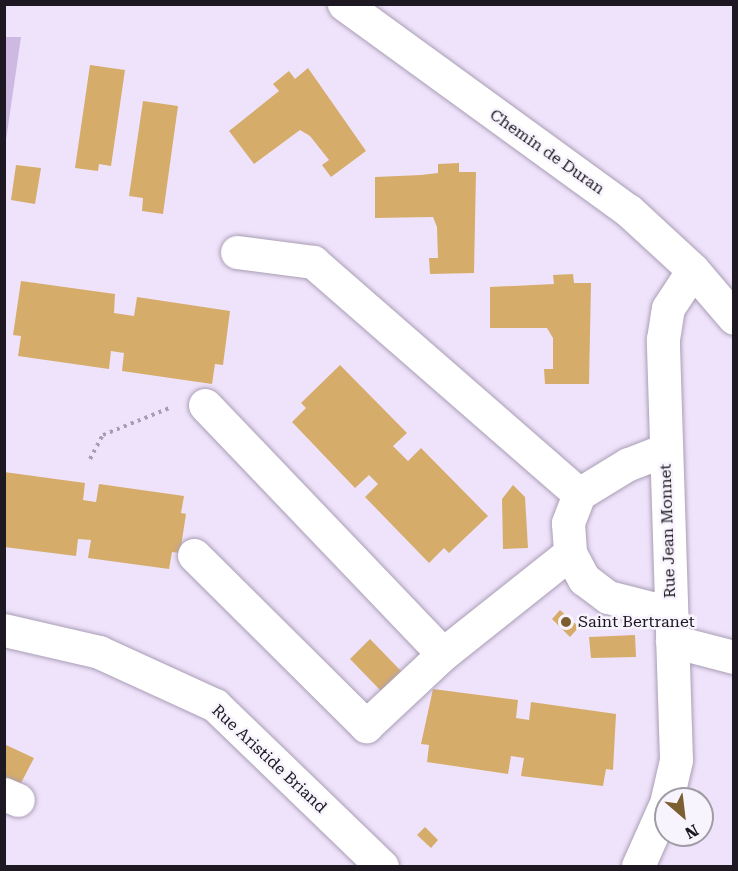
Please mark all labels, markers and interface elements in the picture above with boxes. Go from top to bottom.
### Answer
street label: Chemin de Duran [486,105,608,199]
street label: Rue Jean Monnet [656,463,680,599]
place label: Saint Bertranet [578,612,695,632]
marker: Saint Bertranet [559,615,573,629]
street label: Rue Aristide Briand [208,701,330,817]
north arrow [654,787,714,847]
text: N [682,820,702,843]

